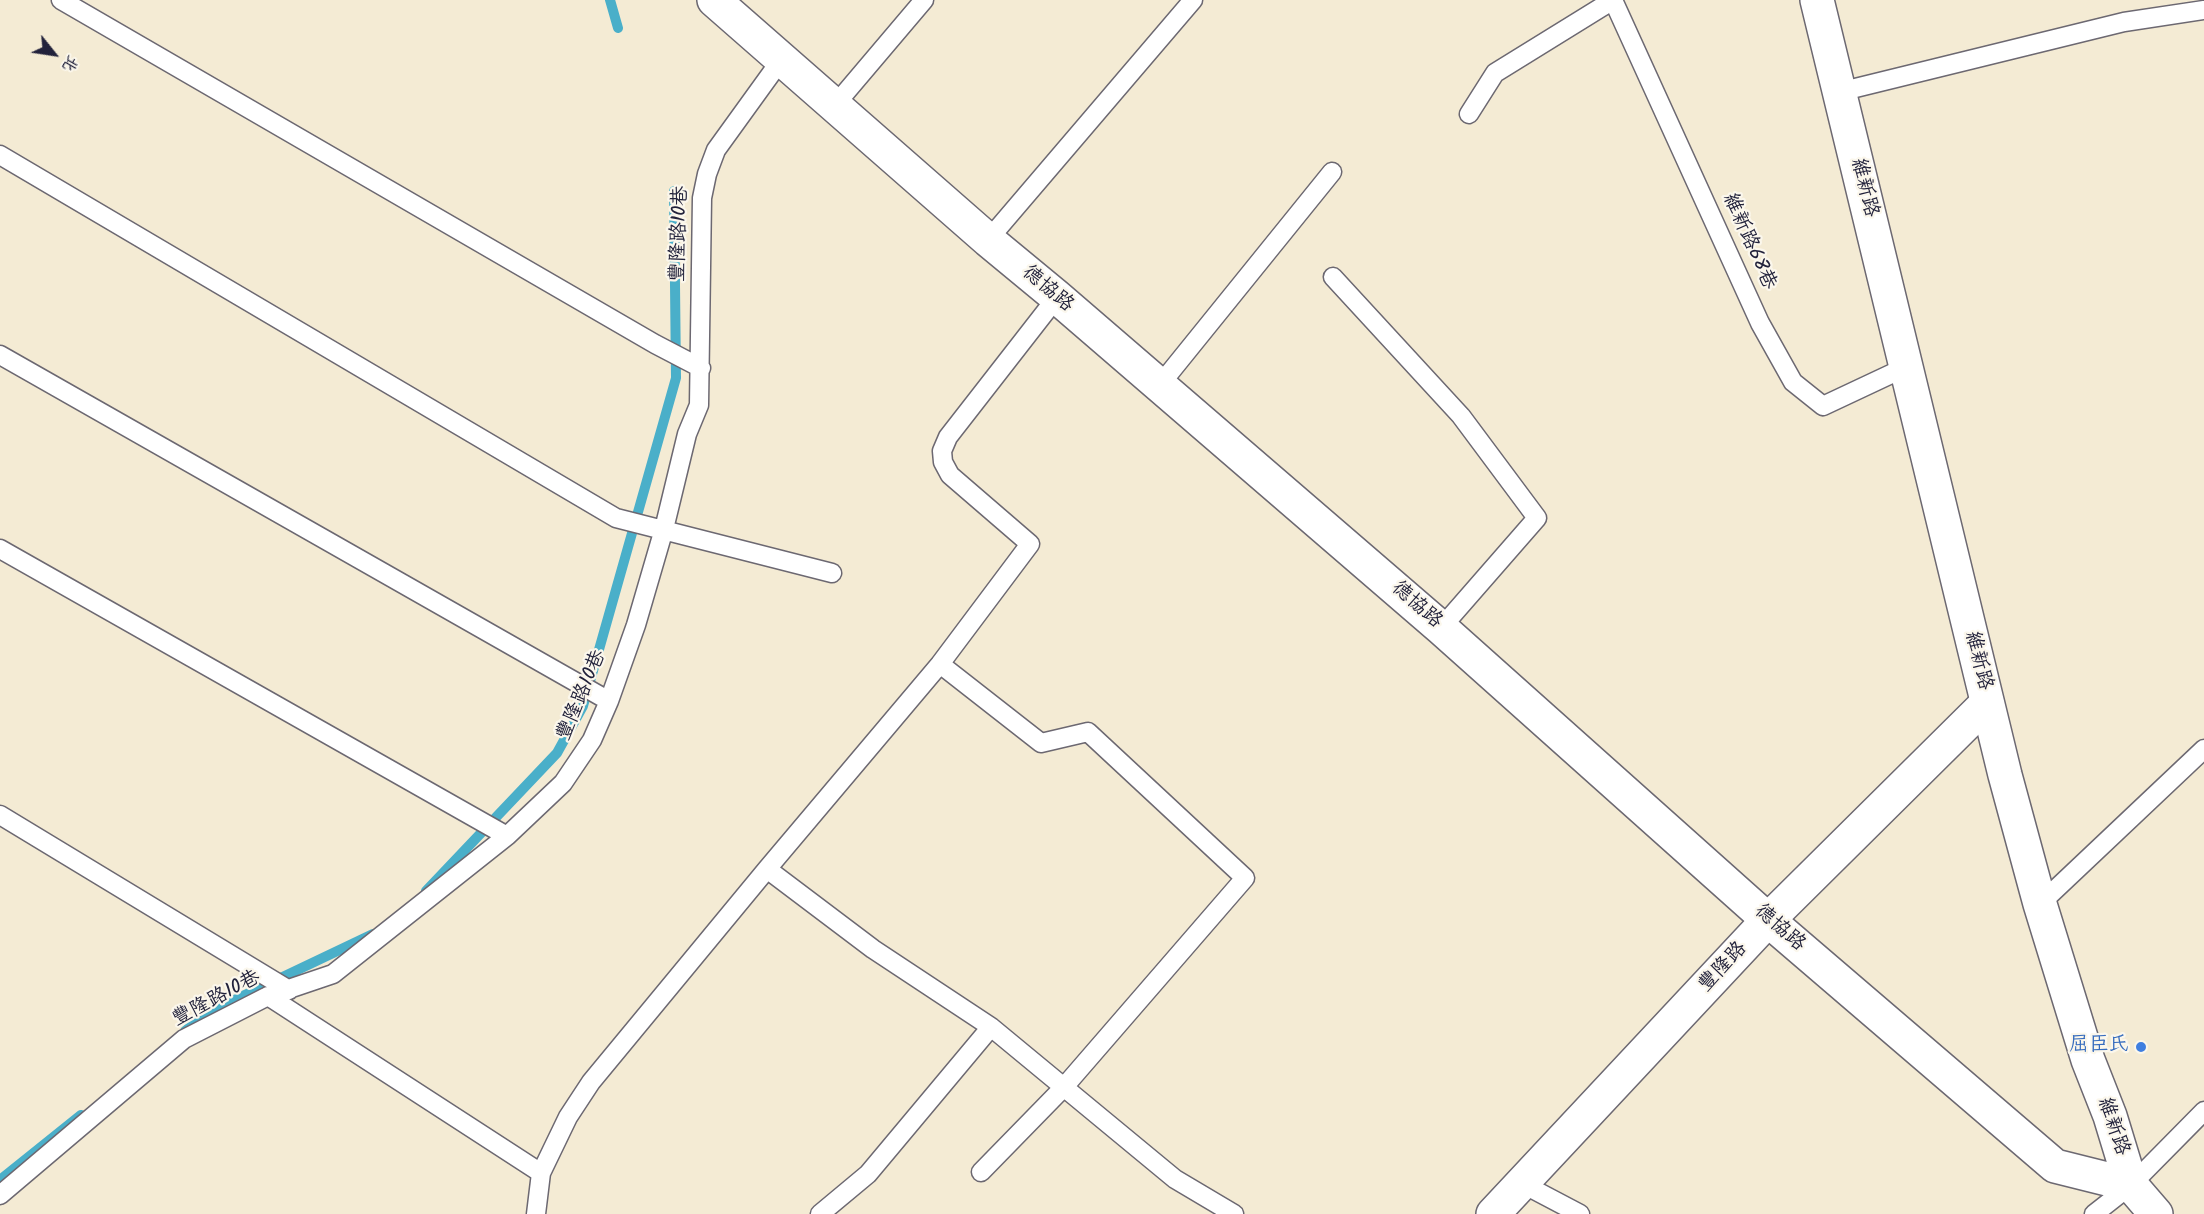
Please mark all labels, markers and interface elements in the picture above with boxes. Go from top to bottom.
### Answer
north arrow [24,24,84,84]
text: 北 [55,50,85,76]
street label: 維新路 [1844,156,1882,220]
street label: 豐隆路10巷 [667,185,695,283]
street label: 維新路68巷 [1716,190,1780,294]
street label: 德協路 [1016,262,1078,318]
street label: 德協路 [1385,577,1447,635]
street label: 維新路 [1958,629,1996,693]
street label: 豐隆路10巷 [553,647,613,745]
street label: 德協路 [1748,900,1810,958]
street label: 豐隆路 [1695,938,1753,998]
street label: 豐隆路10巷 [169,967,265,1033]
place label: 屈臣氏 [2069,1035,2129,1059]
marker: 屈臣氏 [2134,1040,2148,1054]
street label: 維新路 [2091,1095,2133,1159]

